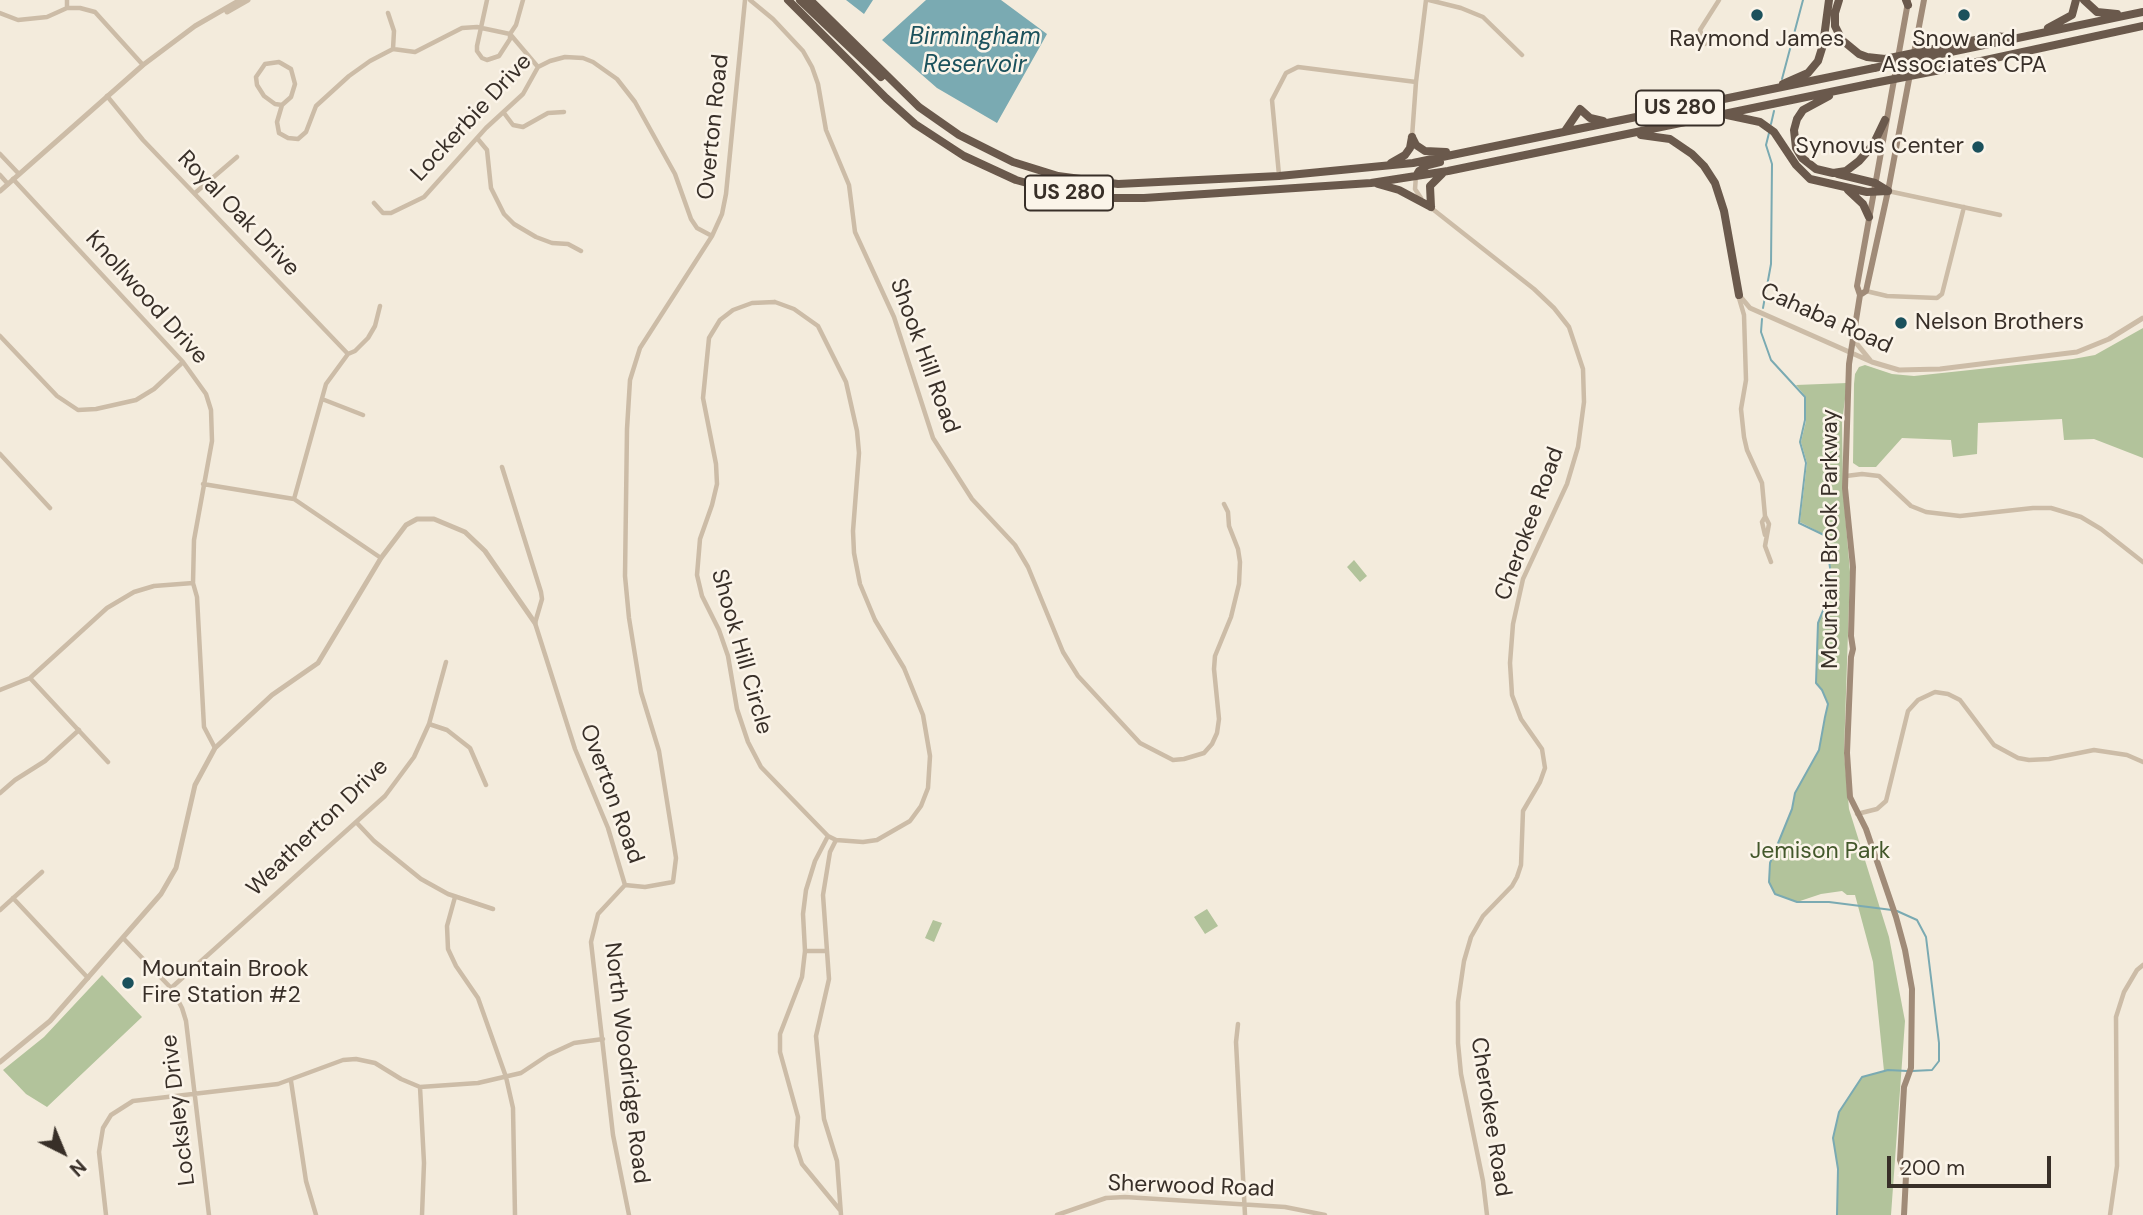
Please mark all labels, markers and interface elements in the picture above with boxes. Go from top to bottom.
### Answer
marker: Raymond James [1749,7,1765,23]
marker: Snow and Associates CPA [1956,7,1972,23]
water label: Birmingham Reservoir [909,24,1041,80]
place label: Raymond James [1669,26,1845,54]
place label: Snow and Associates CPA [1881,26,2047,80]
street label: Lockerbie Drive [406,48,538,188]
street label: Overton Road [693,53,735,201]
road number: US 280 [1636,90,1724,126]
place label: Synovus Center [1796,133,1964,161]
marker: Synovus Center [1970,139,1986,155]
street label: Royal Oak Drive [171,145,305,283]
road number: US 280 [1025,176,1113,210]
street label: Knollwood Drive [79,226,213,370]
street label: Shook Hill Road [883,275,965,437]
street label: Cahaba Road [1756,278,1896,360]
place label: Nelson Brothers [1915,309,2084,337]
marker: Nelson Brothers [1893,315,1909,331]
street label: Mountain Brook Parkway [1817,409,1845,669]
street label: Cherokee Road [1489,444,1571,604]
street label: Shook Hill Circle [704,566,778,738]
street label: Overton Road [573,721,649,867]
street label: Weatherton Drive [241,753,395,903]
park label: Jemison Park [1750,838,1890,866]
street label: North Woodridge Road [598,941,654,1185]
place label: Mountain Brook Fire Station #2 [142,956,309,1010]
marker: Mountain Brook Fire Station #2 [120,975,136,991]
street label: Locksley Drive [156,1033,202,1187]
street label: Cherokee Road [1464,1035,1516,1199]
north arrow [28,1117,98,1187]
scale bar [1891,1142,2056,1186]
text: N [64,1154,91,1182]
text: 200 m [1900,1154,1965,1182]
street label: Sherwood Road [1107,1170,1275,1204]

